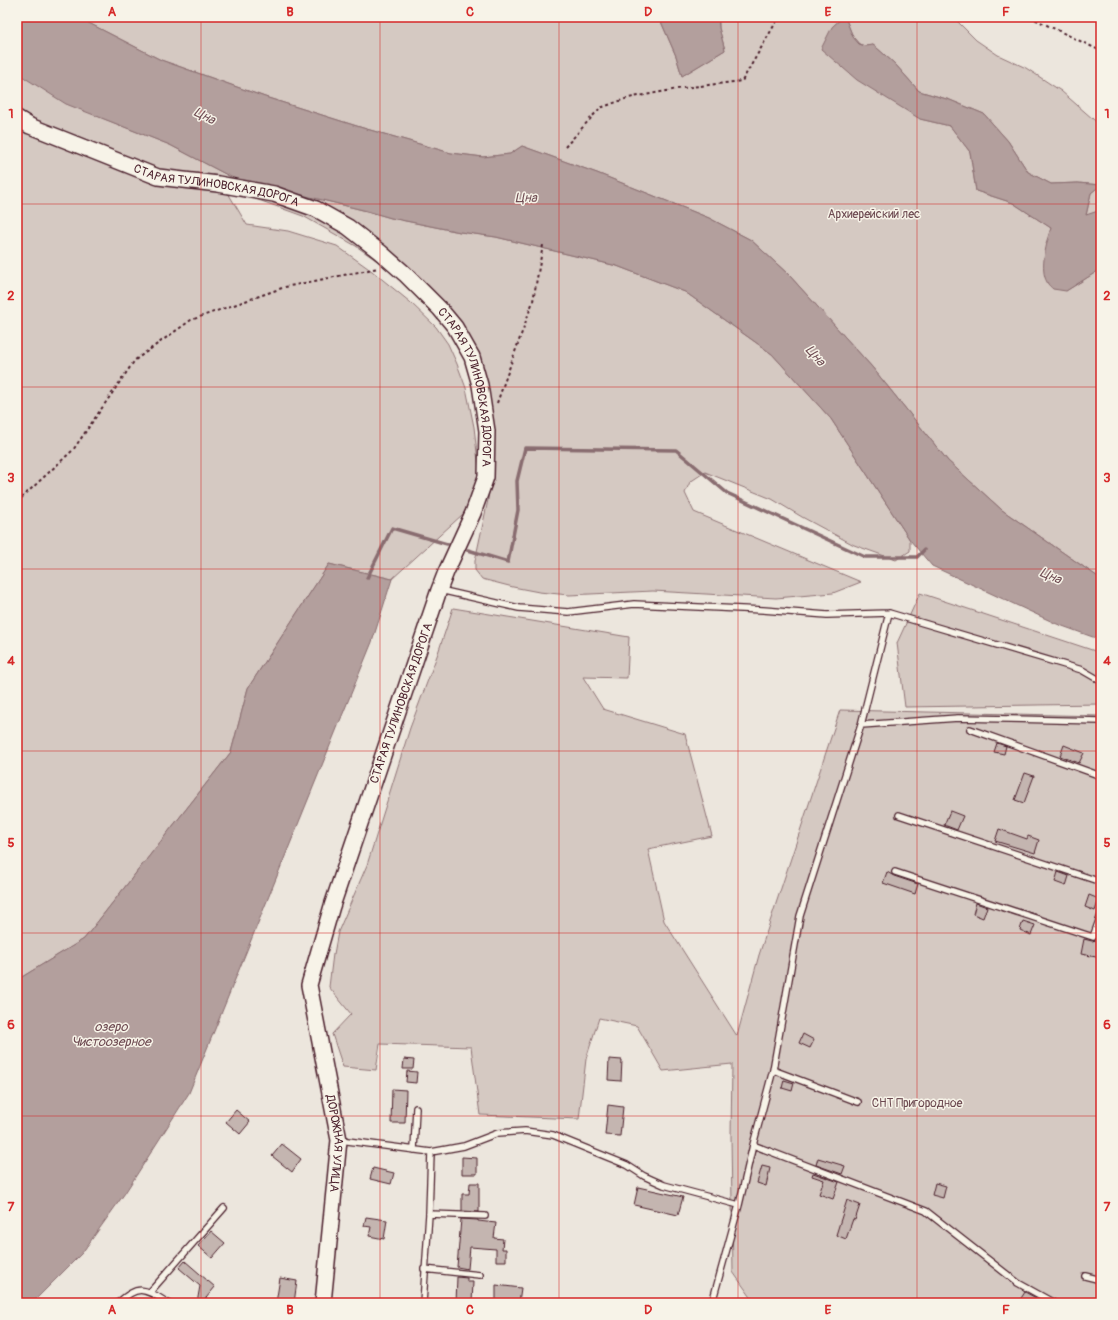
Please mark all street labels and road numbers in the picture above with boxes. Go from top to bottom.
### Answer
street label: СТАРАЯ ТУЛИНОВСКАЯ ДОРОГА [131,161,301,210]
street label: СТАРАЯ ТУЛИНОВСКАЯ ДОРОГА [434,305,494,467]
street label: СТАРАЯ ТУЛИНОВСКАЯ ДОРОГА [367,621,436,786]
street label: ДОРОЖНАЯ УЛИЦА [322,1092,346,1193]

